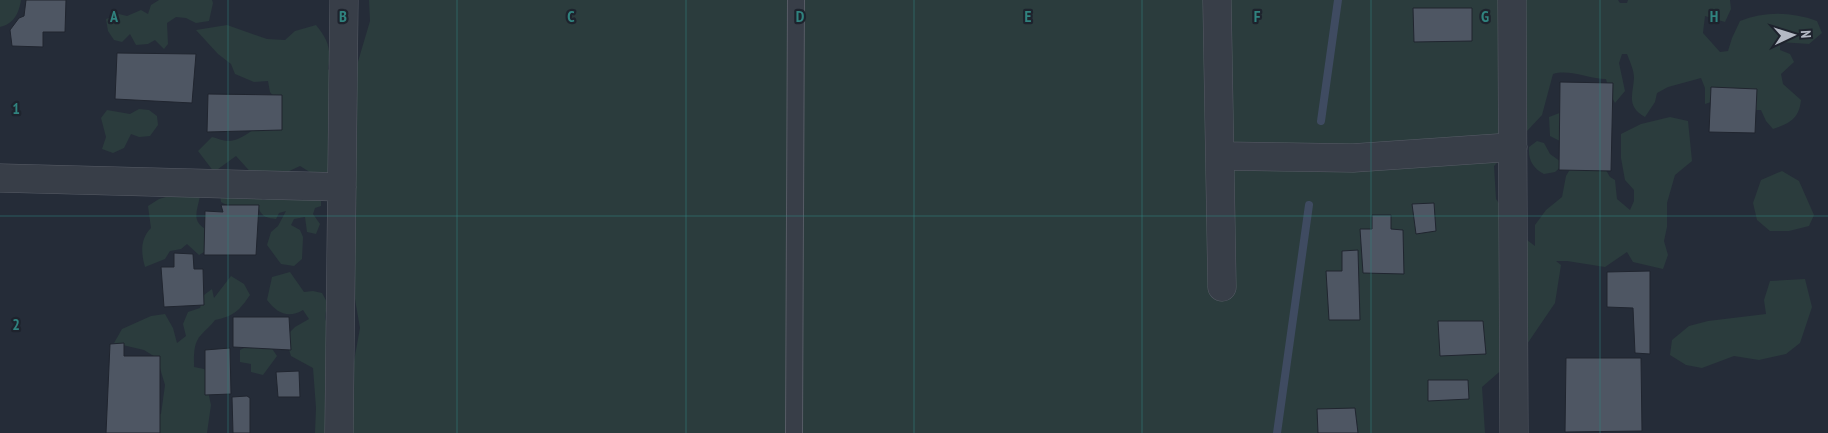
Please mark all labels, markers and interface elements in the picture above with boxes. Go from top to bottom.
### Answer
text: A [109,6,119,26]
text: B [339,6,347,26]
text: C [567,6,575,26]
text: D [796,6,805,26]
text: E [1025,6,1032,26]
text: F [1254,6,1261,26]
text: G [1481,6,1489,26]
text: H [1710,6,1718,26]
north arrow [1768,10,1818,60]
text: N [1797,30,1815,38]
text: 1 [12,98,20,118]
text: 2 [12,314,20,334]

